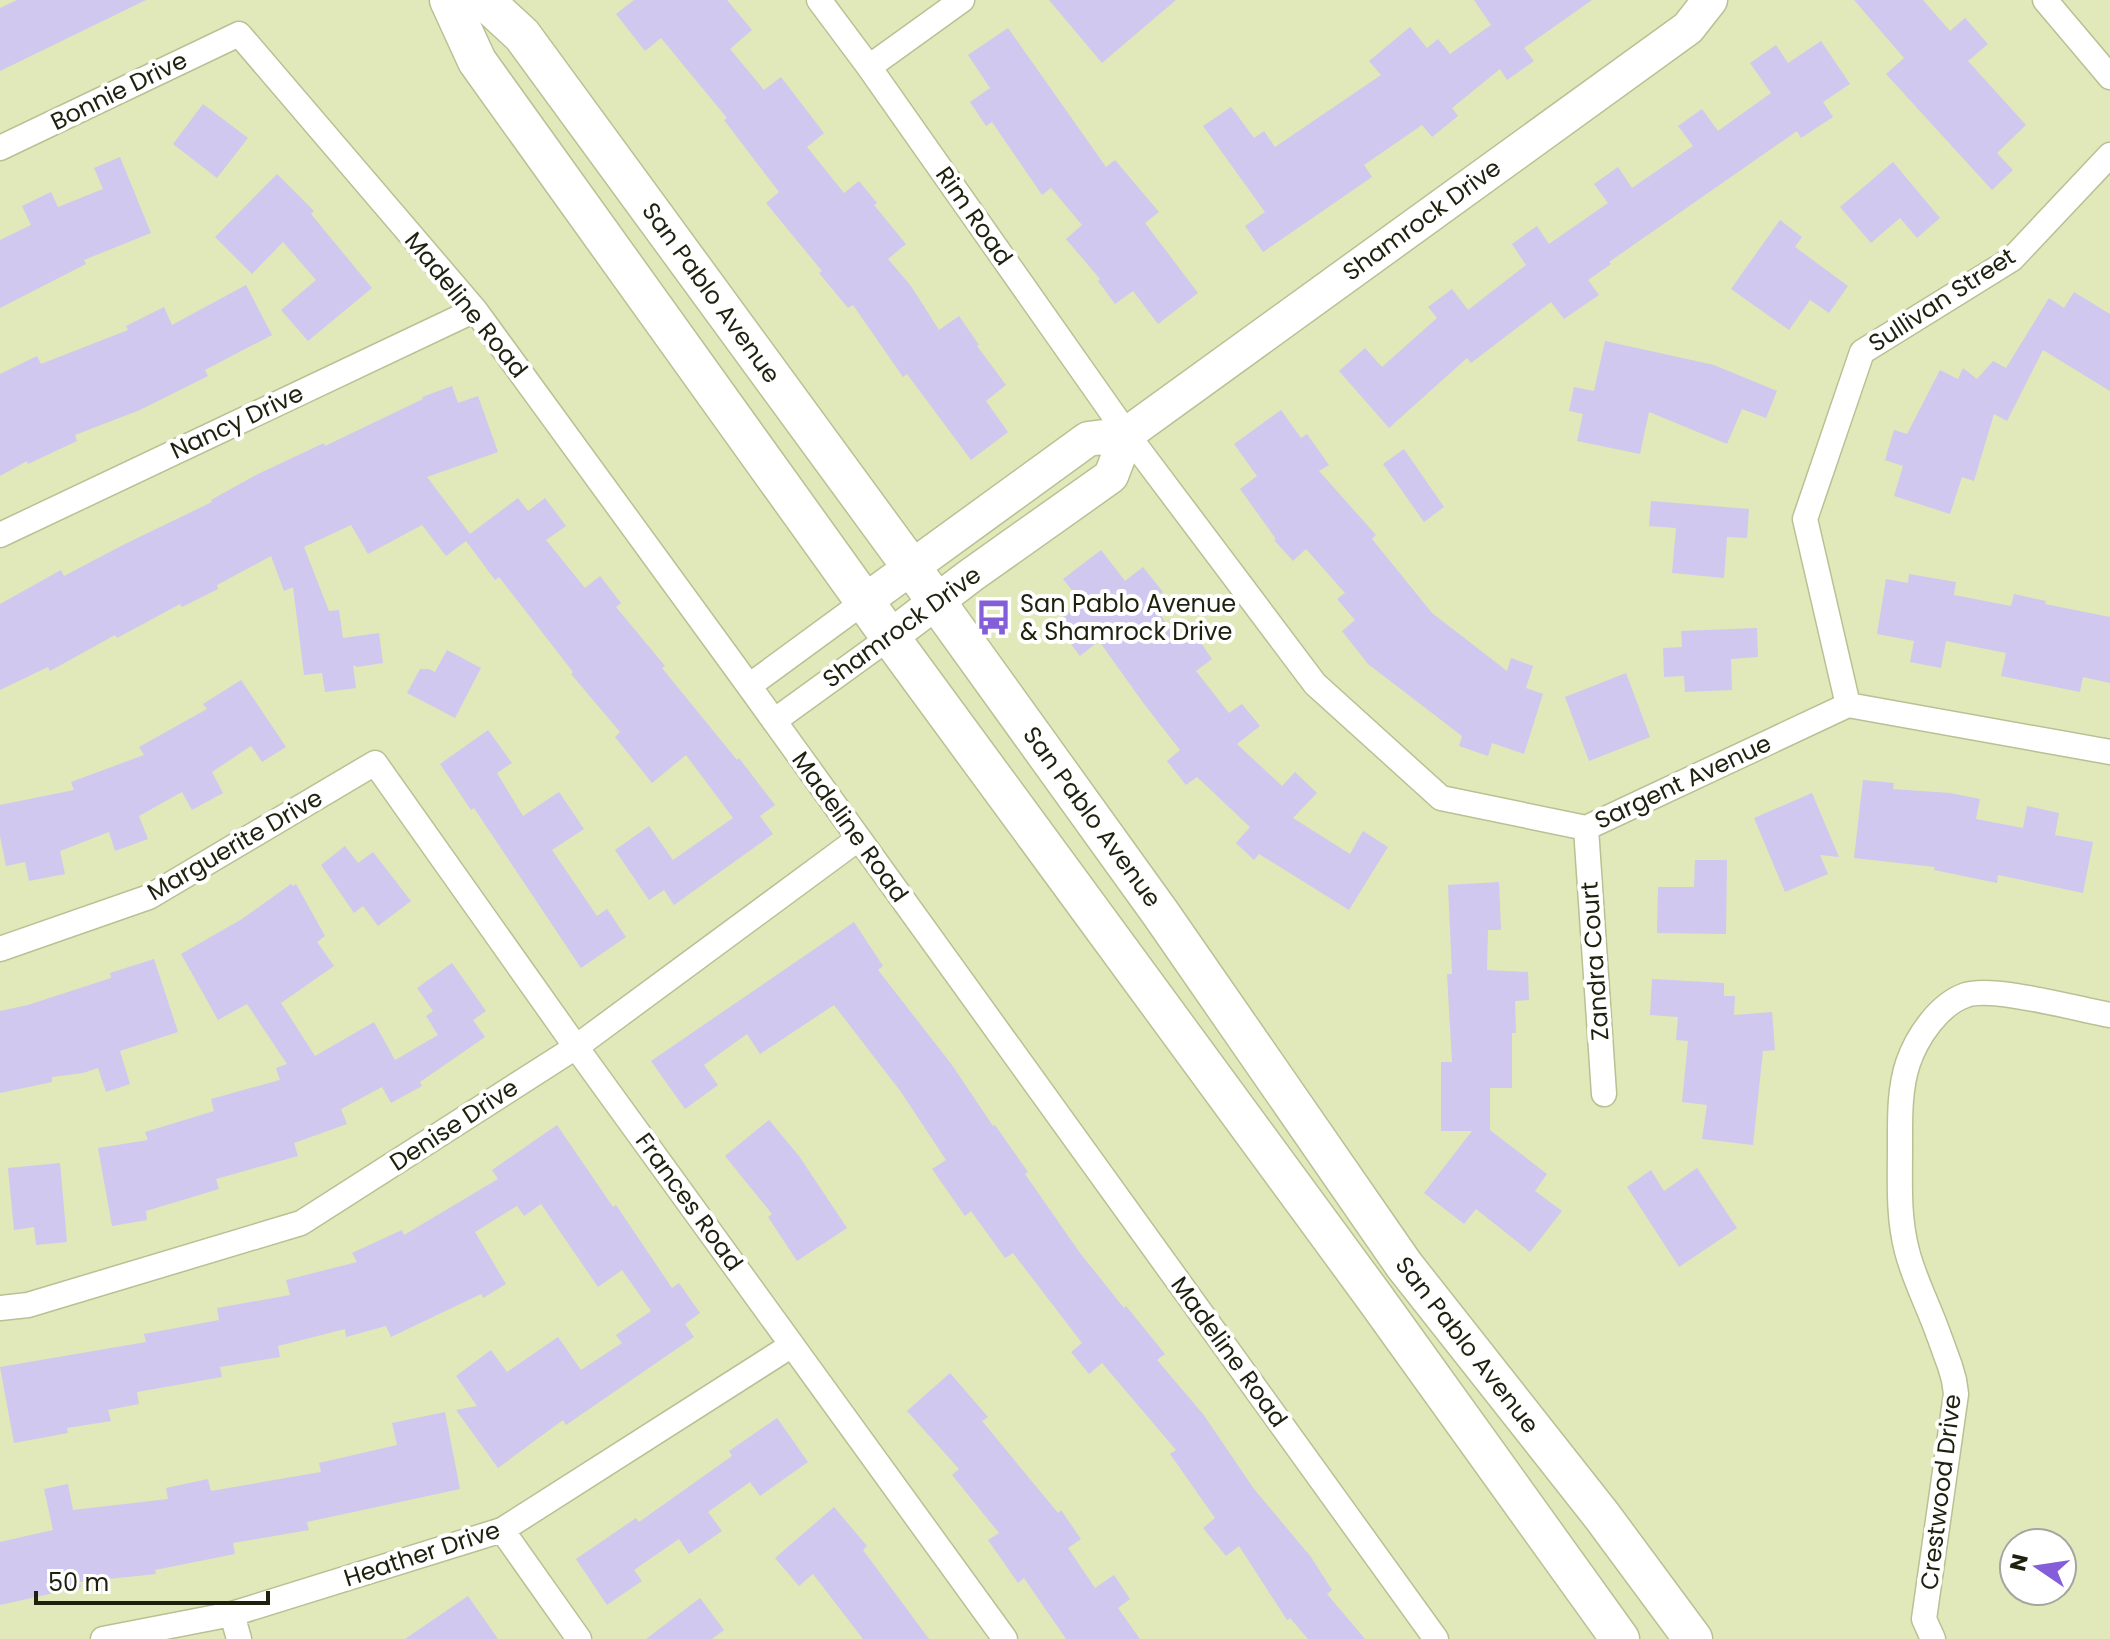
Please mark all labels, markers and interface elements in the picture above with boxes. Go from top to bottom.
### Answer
street label: Bonnie Drive [45,43,193,138]
street label: Shamrock Drive [1336,151,1508,288]
street label: Rim Road [928,160,1021,272]
street label: San Pablo Avenue [635,196,788,390]
street label: Madeline Road [397,225,535,385]
street label: Sullivan Street [1862,240,2022,359]
street label: Nancy Drive [165,376,309,467]
street label: Shamrock Drive [816,558,988,695]
place label: San Pablo Avenue & Shamrock Drive [1020,587,1236,648]
bus stop icon: San Pablo Avenue & Shamrock Drive [975,599,1013,637]
street label: San Pablo Avenue [1016,720,1169,914]
street label: Sargent Avenue [1589,726,1776,837]
street label: Madeline Road [784,745,916,909]
street label: Marguerite Drive [141,781,328,908]
street label: Zandra Court [1572,880,1617,1042]
street label: Denise Drive [383,1071,524,1178]
street label: Frances Road [628,1126,751,1278]
street label: San Pablo Avenue [1388,1249,1547,1440]
street label: Madeline Road [1163,1270,1295,1434]
street label: Crestwood Drive [1912,1392,1969,1592]
street label: Heather Drive [340,1513,504,1594]
north arrow [1998,1527,2078,1607]
text: N [2002,1551,2036,1574]
scale bar [36,1555,268,1605]
text: 50 m [48,1566,109,1599]

